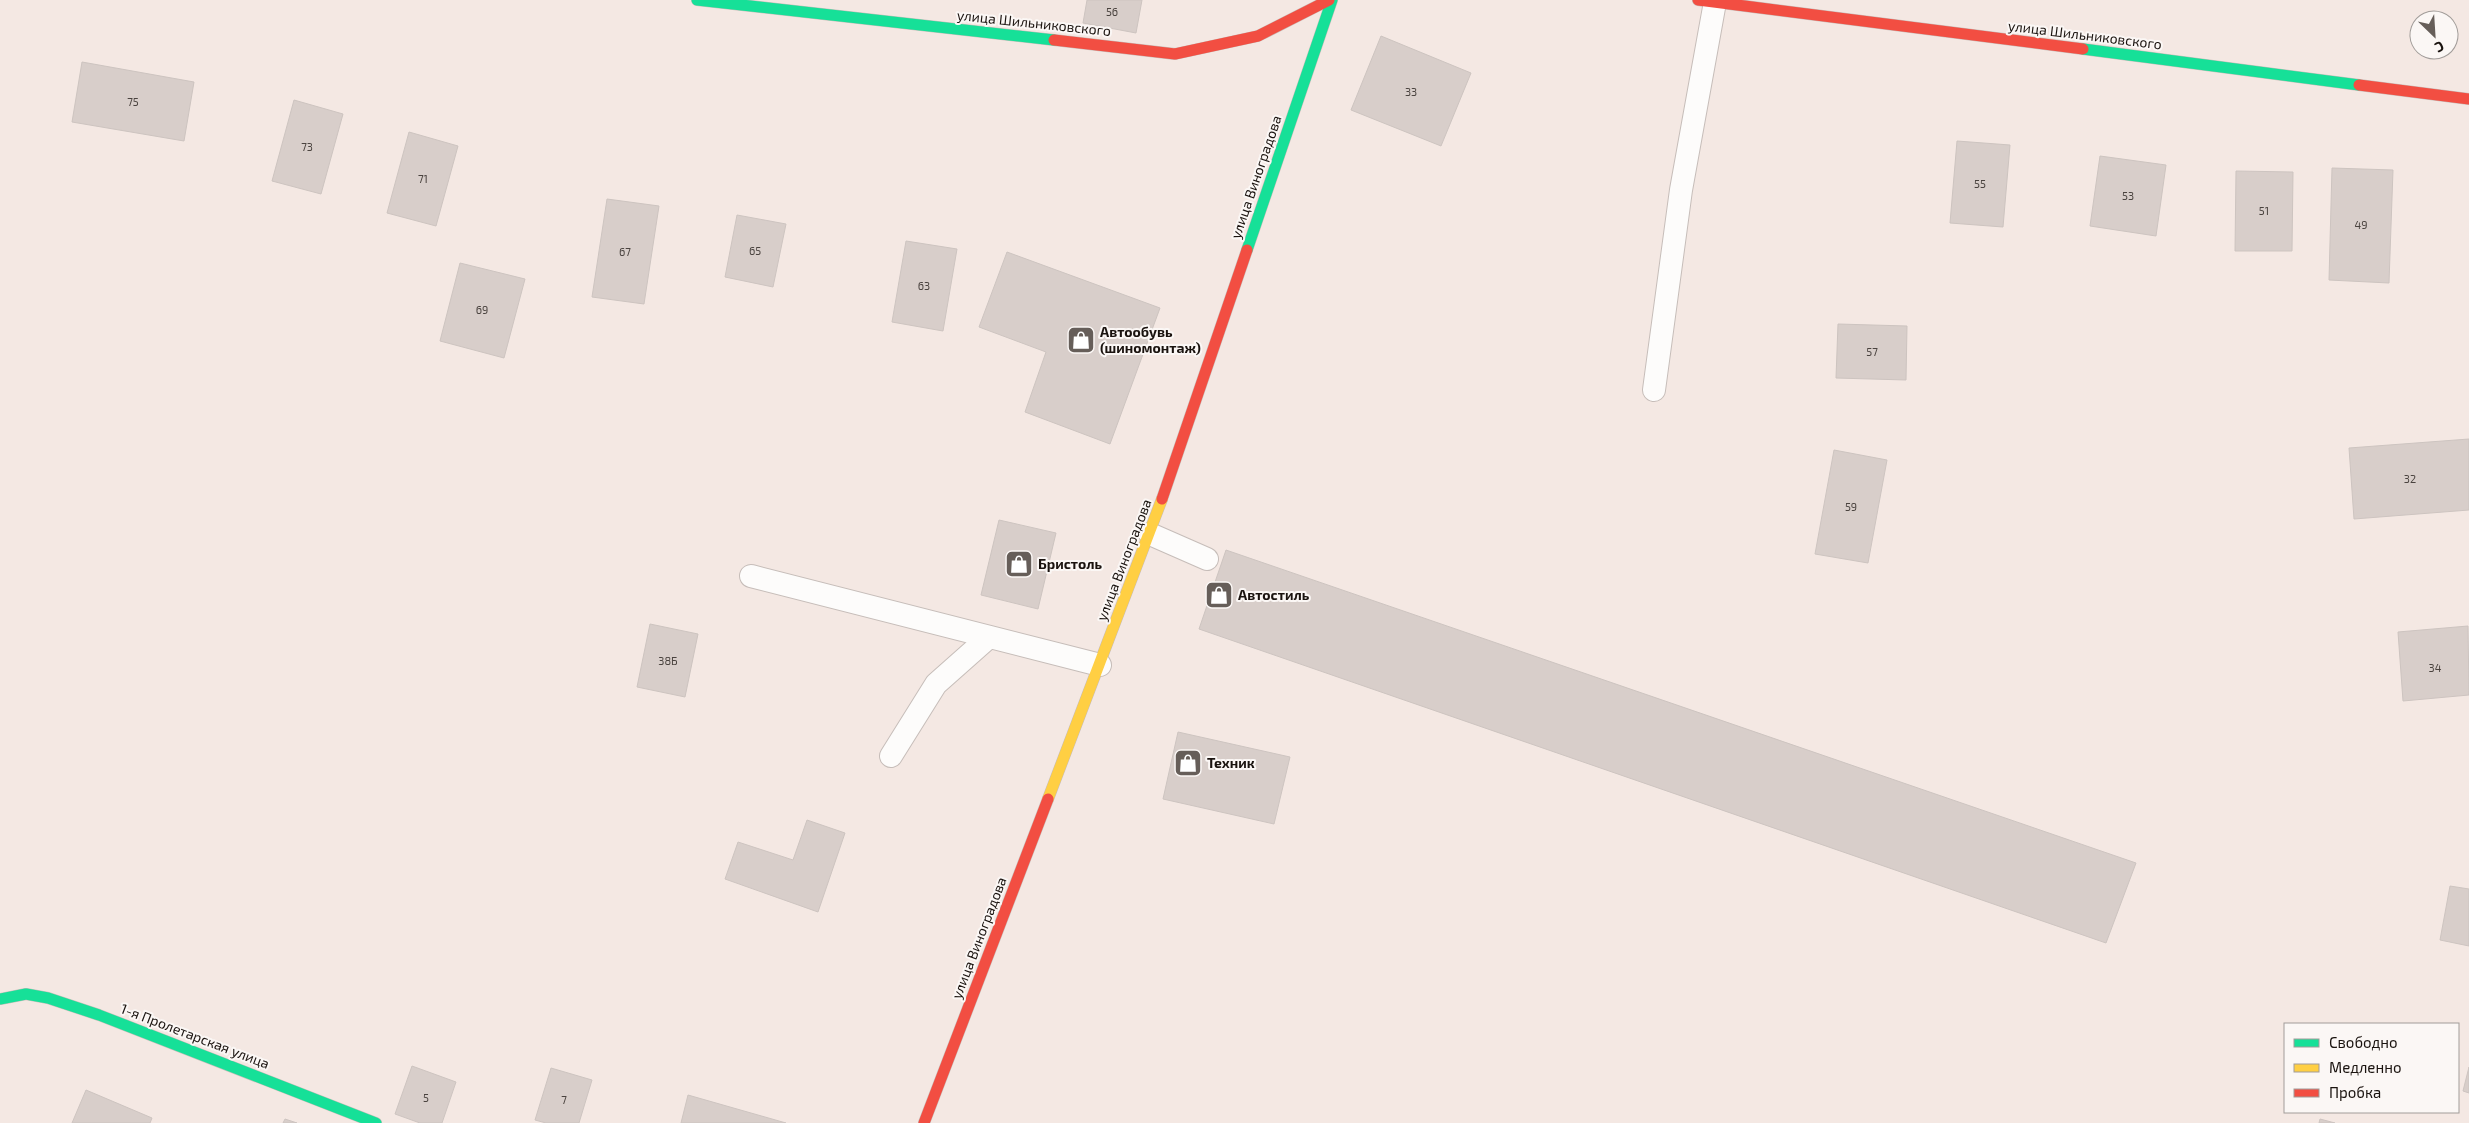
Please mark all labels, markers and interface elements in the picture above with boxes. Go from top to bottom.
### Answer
house number: 56 [1106,5,1118,18]
street label: улица Шильниковского [956,6,1112,39]
north arrow [2409,10,2459,60]
street label: улица Шильниковского [2007,17,2163,52]
text: С [2432,38,2447,57]
house number: 33 [1405,85,1417,98]
house number: 75 [127,95,139,108]
street label: улица Виноградова [1226,113,1285,241]
house number: 73 [301,140,313,153]
house number: 71 [418,172,428,185]
house number: 55 [1974,177,1986,190]
house number: 53 [2122,189,2134,202]
house number: 51 [2259,204,2269,217]
house number: 49 [2354,218,2368,231]
house number: 65 [749,244,761,257]
house number: 67 [619,245,631,258]
house number: 63 [918,279,930,292]
house number: 69 [476,303,488,316]
place label: Автообувь (шиномонтаж) [1100,323,1201,356]
shop icon: Автообувь (шиномонтаж) [1066,325,1096,355]
house number: 57 [1866,345,1878,358]
house number: 32 [2404,472,2416,485]
street label: улица Виноградова [1092,496,1155,623]
house number: 59 [1845,500,1857,513]
shop icon: Бристоль [1004,549,1034,579]
place label: Бристоль [1038,555,1102,572]
shop icon: Автостиль [1204,580,1234,610]
place label: Автостиль [1238,586,1310,603]
house number: 38Б [658,654,678,667]
house number: 34 [2429,661,2442,674]
shop icon: Техник [1173,748,1203,778]
place label: Техник [1207,754,1255,771]
street label: улица Виноградова [947,874,1010,1001]
street label: 1-я Пролетарская улица [118,999,272,1072]
legend [2284,1023,2459,1113]
text: Свободно [2329,1033,2398,1051]
text: Медленно [2329,1058,2402,1076]
text: Пробка [2329,1083,2381,1101]
house number: 5 [423,1091,429,1104]
house number: 7 [561,1093,567,1106]

